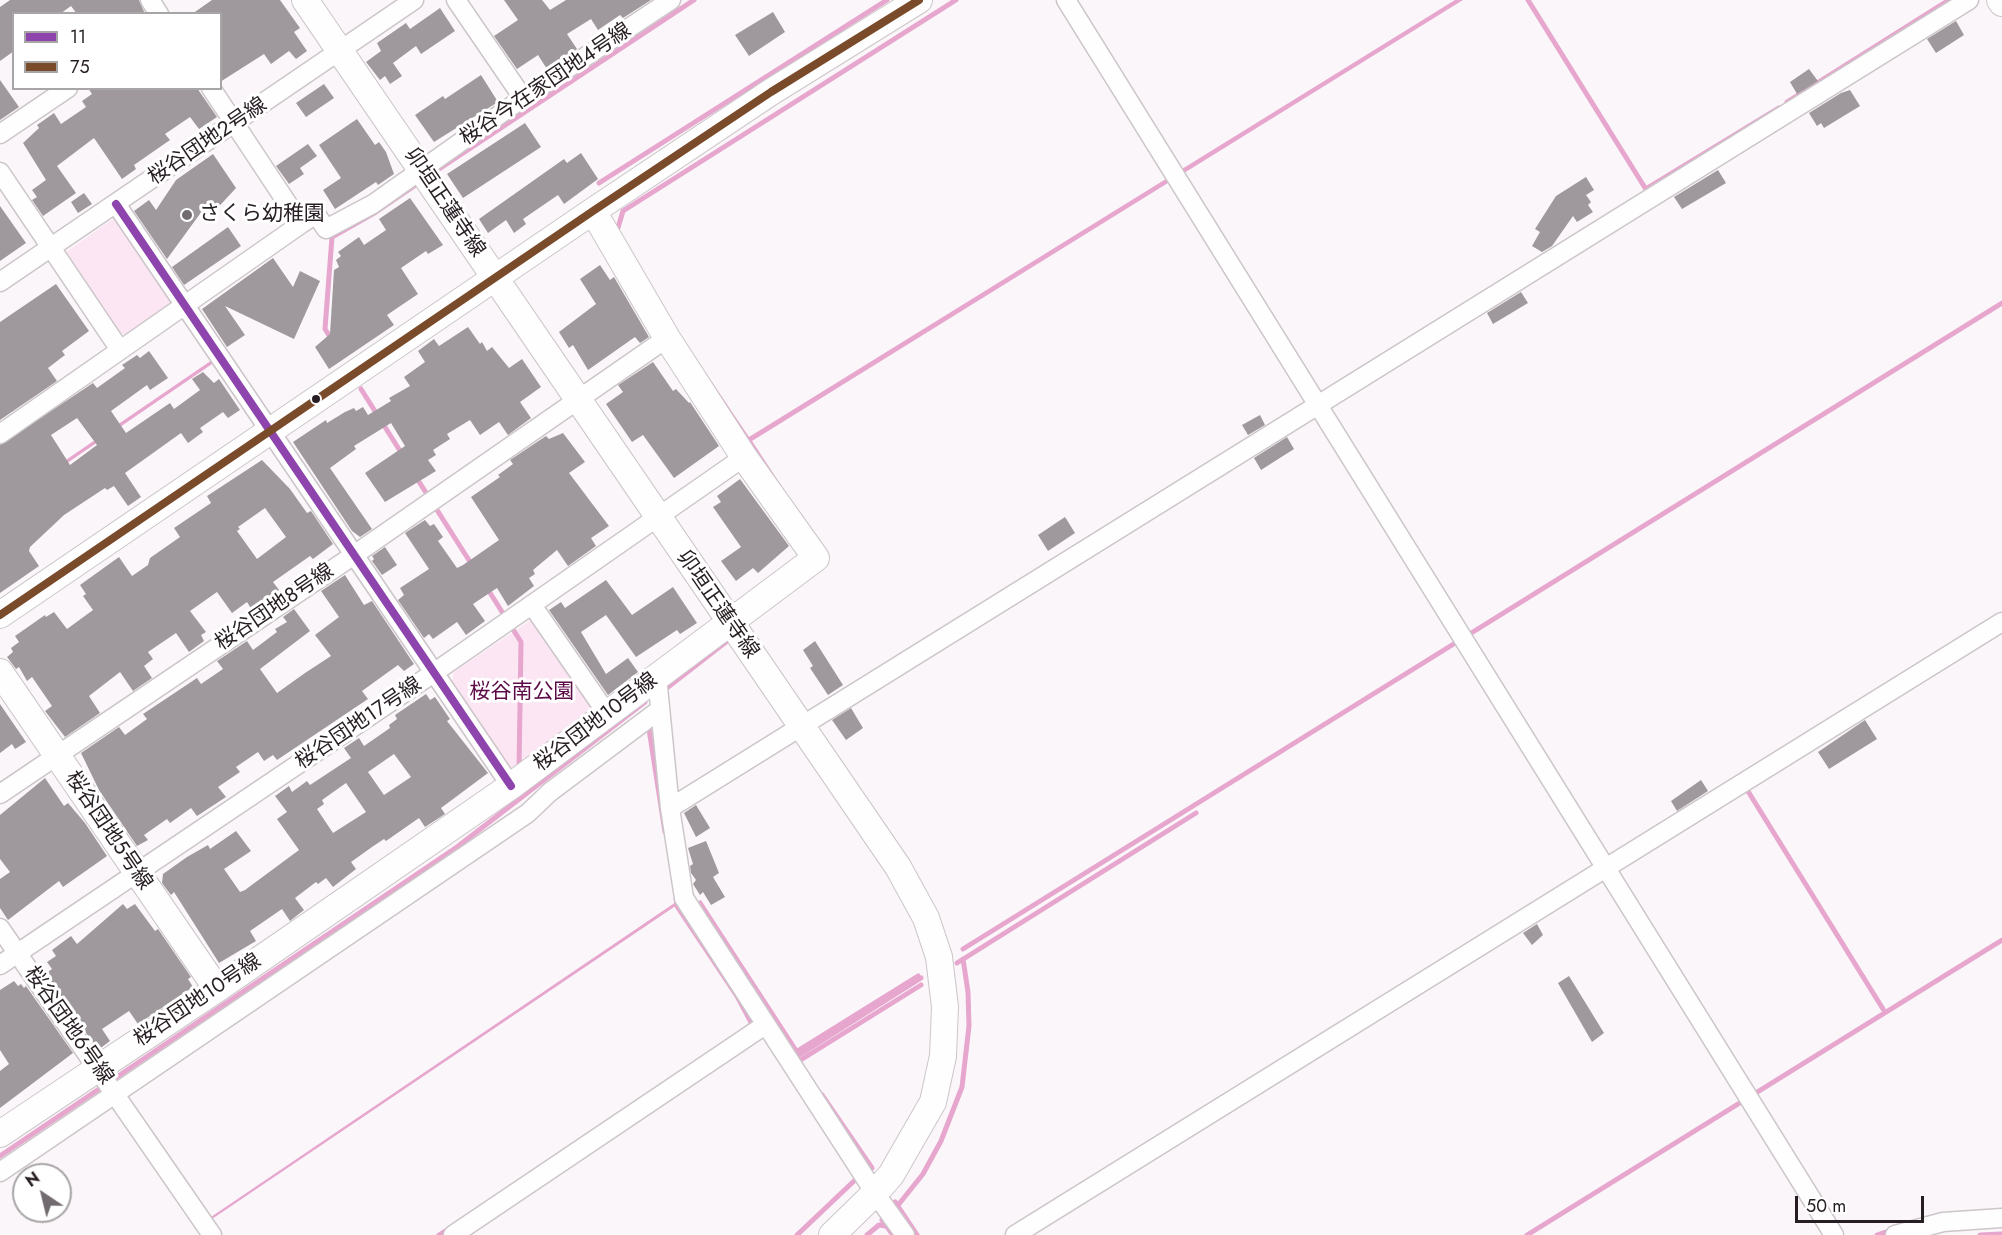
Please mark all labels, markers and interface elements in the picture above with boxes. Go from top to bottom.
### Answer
legend [12,12,222,90]
street label: 桜谷今在家団地4号線 [456,18,636,152]
text: 11 [70,24,86,50]
text: 75 [70,54,90,80]
street label: 桜谷団地2号線 [144,93,272,191]
street label: 卯垣正蓮寺線 [398,144,490,262]
place label: さくら幼稚園 [199,202,325,228]
marker: さくら幼稚園 [180,208,194,222]
unlabelled marker [310,393,322,405]
street label: 卯垣正蓮寺線 [671,546,763,664]
street label: 桜谷団地8号線 [211,559,339,657]
street label: 桜谷団地10号線 [529,668,663,778]
street label: 桜谷団地17号線 [291,673,427,775]
park label: 桜谷南公園 [470,680,574,706]
street label: 桜谷団地5号線 [59,767,157,895]
street label: 桜谷団地10号線 [130,949,266,1053]
street label: 桜谷団地6号線 [18,962,118,1090]
north arrow [12,1163,72,1223]
text: N [21,1166,44,1193]
scale bar [1798,1184,1927,1222]
text: 50 m [1806,1193,1846,1219]

